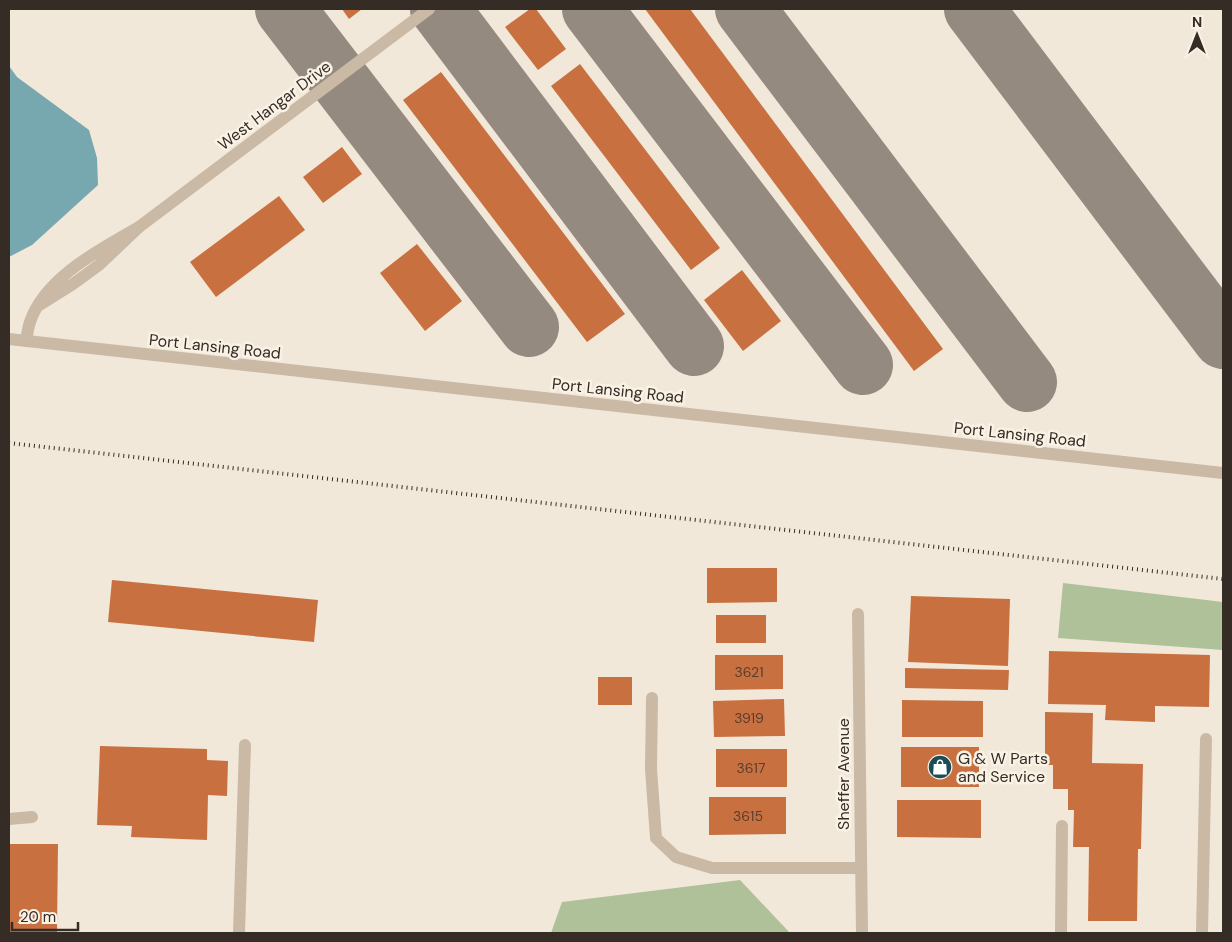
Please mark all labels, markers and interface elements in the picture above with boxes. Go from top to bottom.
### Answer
north arrow [1172,10,1222,60]
text: N [1192,13,1202,31]
street label: West Hangar Drive [213,56,335,155]
street label: Port Lansing Road [148,329,282,364]
street label: Port Lansing Road [551,373,685,408]
street label: Port Lansing Road [953,417,1087,452]
house number: 3621 [734,663,764,681]
house number: 3919 [734,709,764,727]
street label: Sheffer Avenue [833,718,854,830]
place label: G & W Parts and Service [958,748,1048,787]
shop icon: G & W Parts and Service [927,754,953,780]
house number: 3617 [737,759,765,777]
house number: 3615 [733,807,763,825]
scale bar [12,900,79,932]
text: 20 m [20,907,56,927]

